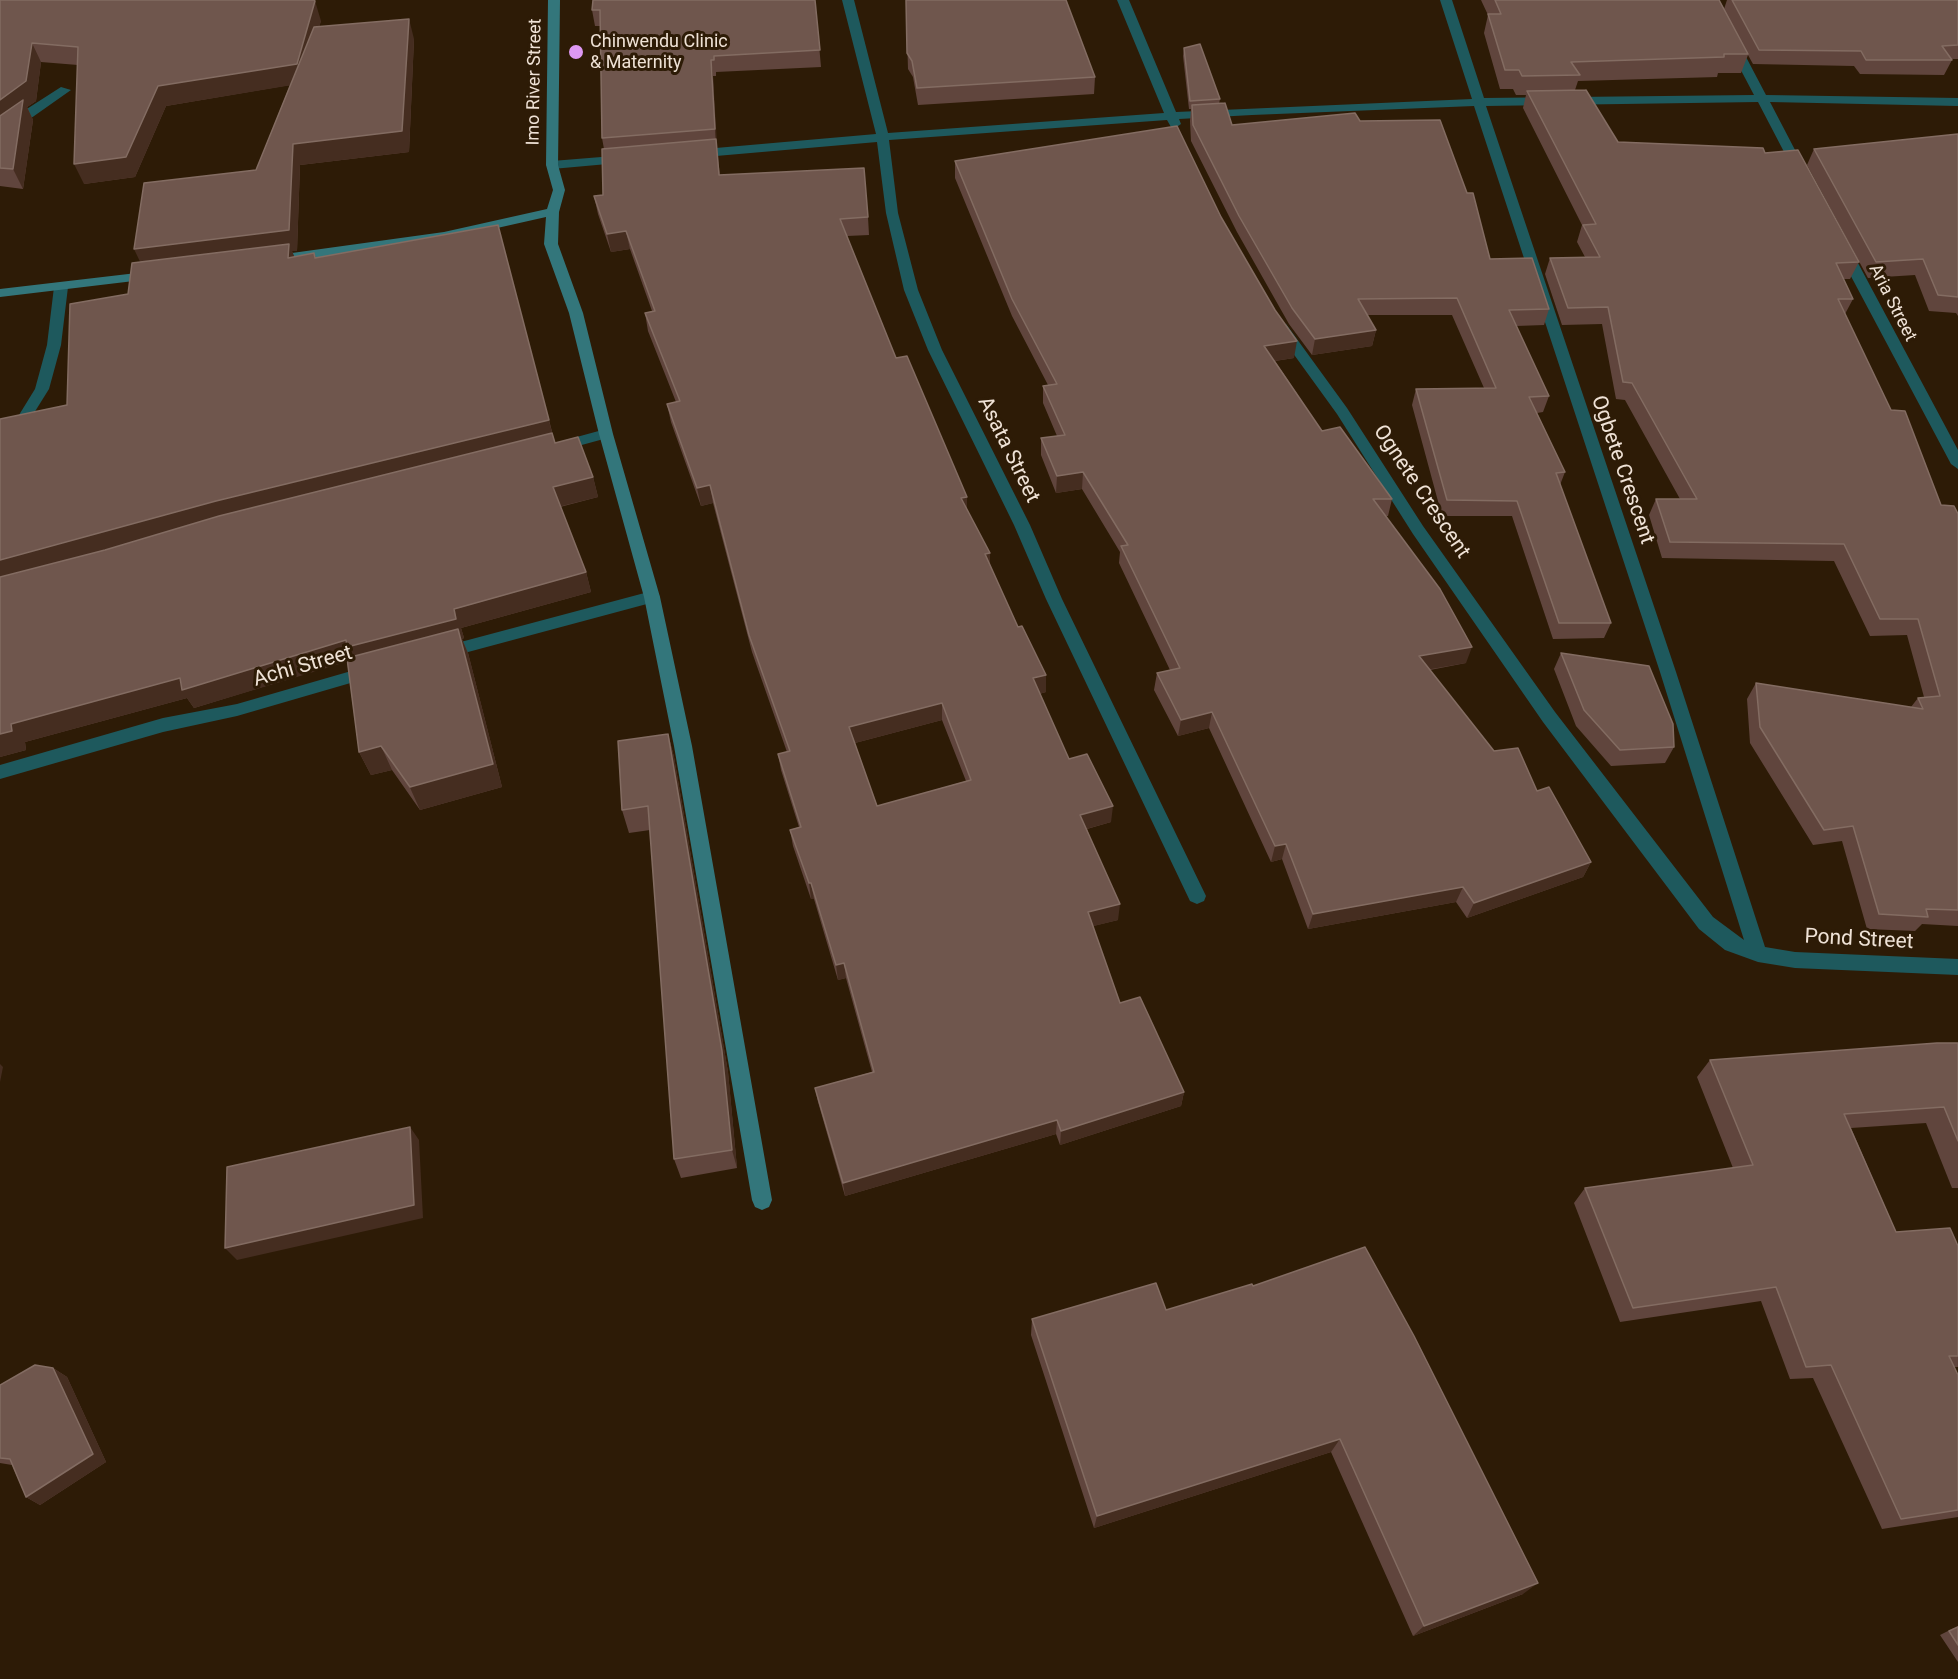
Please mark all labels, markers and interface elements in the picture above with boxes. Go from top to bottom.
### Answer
street label: Imo River Street [523,18,547,146]
place label: Chinwendu Clinic & Maternity [590,31,728,74]
marker: Chinwendu Clinic & Maternity [567,43,585,61]
street label: Aria Street [1863,261,1921,345]
street label: Ogbete Crescent [1585,392,1659,548]
street label: Asata Street [971,393,1045,507]
street label: Ognete Crescent [1367,421,1475,563]
street label: Achi Street [251,641,355,693]
street label: Pond Street [1804,925,1914,955]

